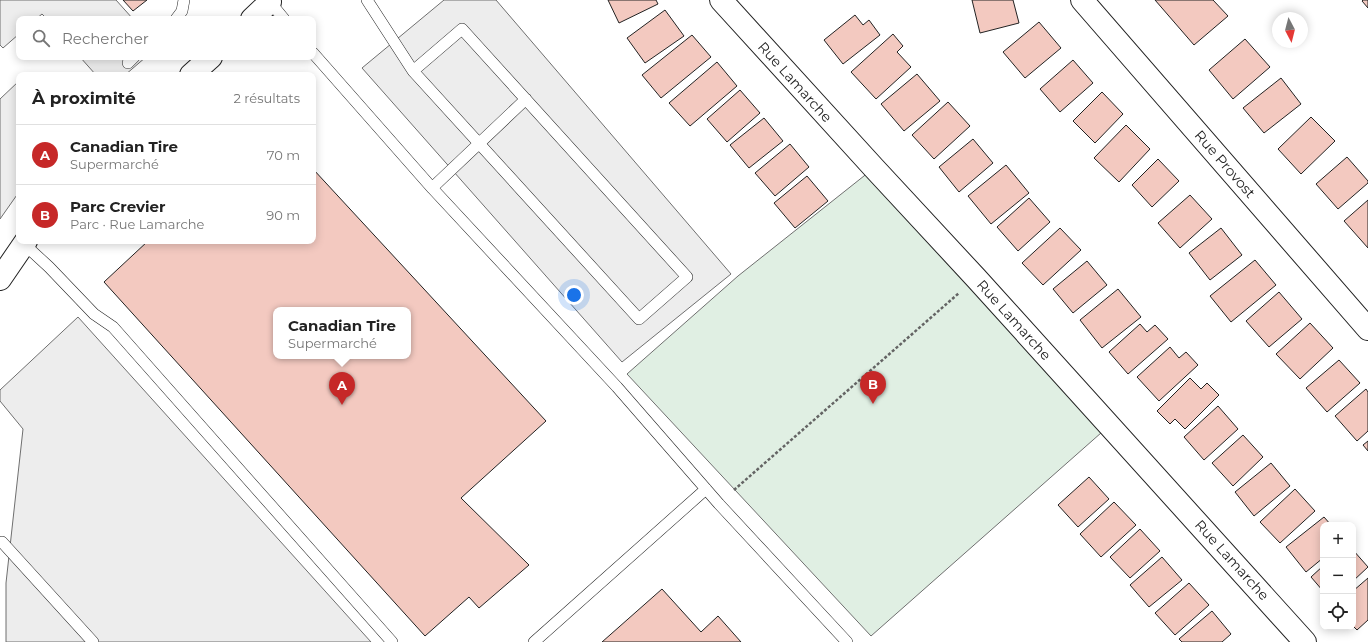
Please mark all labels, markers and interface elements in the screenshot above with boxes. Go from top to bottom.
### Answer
north arrow [1272,12,1308,48]
search box [16,16,316,60]
icon: search [30,27,52,49]
text: Rechercher [62,29,149,48]
street label: Rue Lamarche [754,38,836,126]
text: À proximité [32,88,136,108]
text: 2 résultats [234,90,300,106]
street label: Rue Provost [1191,126,1260,202]
text: Canadian Tire [70,137,178,156]
text: A [40,147,50,163]
text: 70 m [267,147,300,163]
text: Supermarché [70,156,159,172]
text: Parc Crevier [70,197,165,216]
text: B [40,207,50,223]
text: 90 m [266,207,300,223]
text: Parc · Rue Lamarche [70,216,204,232]
street label: Rue Lamarche [973,276,1055,364]
your location [564,285,584,305]
popup [273,307,411,359]
text: Canadian Tire [288,316,396,335]
text: Supermarché [288,335,377,351]
pin: B [860,371,886,404]
pin: A [329,372,355,405]
street label: Rue Lamarche [1191,516,1273,604]
map controls [1320,522,1356,630]
button: + [1320,522,1356,558]
button: − [1320,558,1356,594]
button: locate [1320,594,1356,630]

